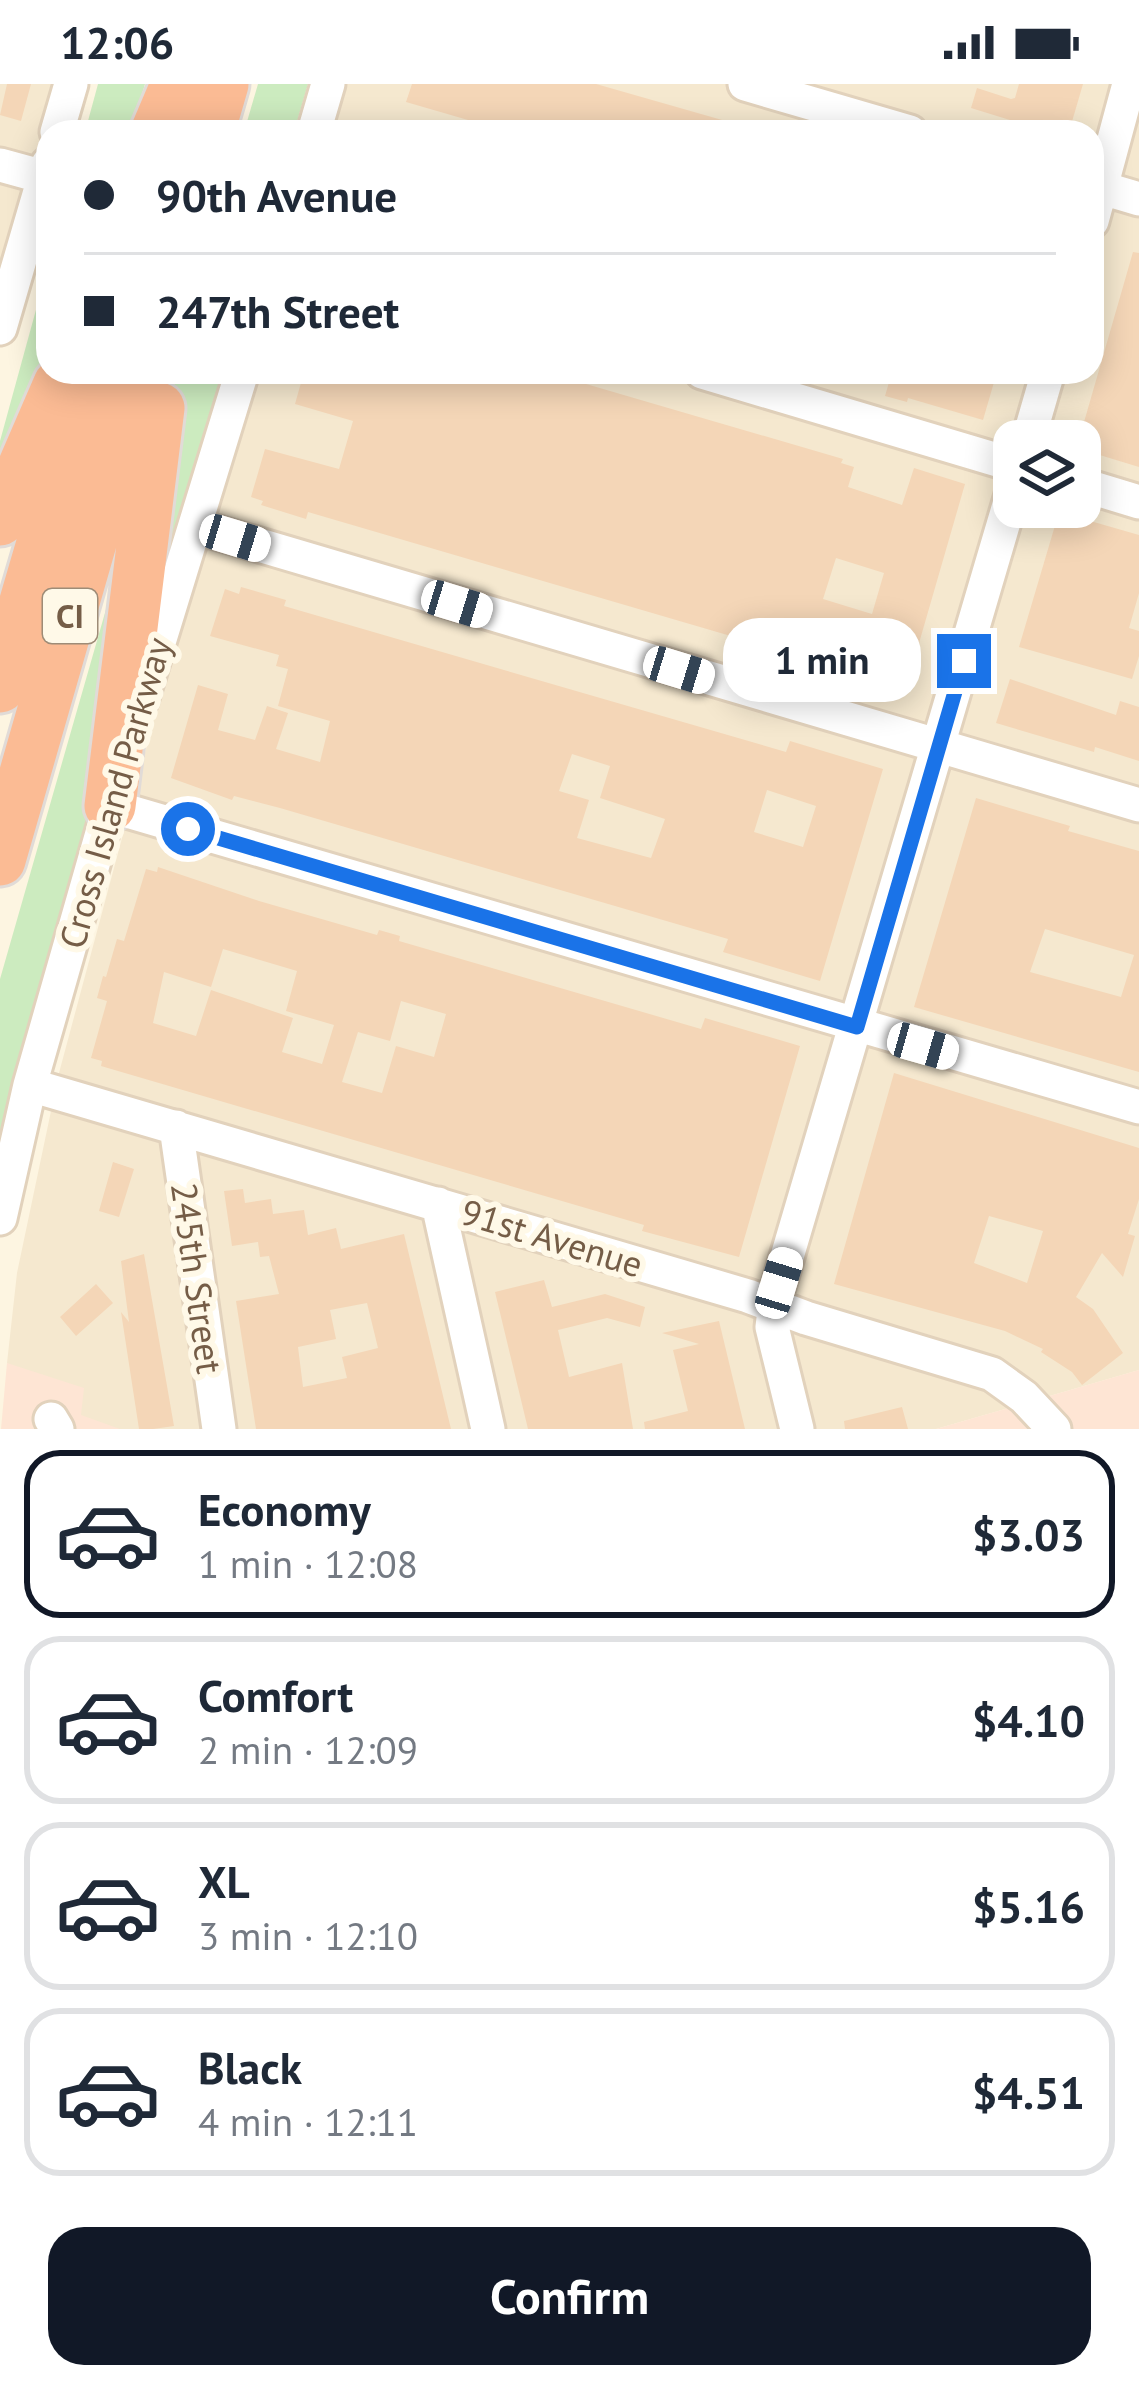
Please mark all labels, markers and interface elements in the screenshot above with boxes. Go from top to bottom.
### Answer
text: 12:06 [60,13,174,71]
text: 90th Avenue [156,166,397,224]
text: 247th Street [156,282,399,340]
map controls [993,420,1101,528]
button: layers [993,420,1101,528]
car [195,510,275,566]
car [417,576,497,632]
road number: CI [43,589,97,643]
callout: 1 min [724,619,922,703]
street label: Cross Island Parkway [48,632,181,954]
text: 1 min [774,634,870,685]
route end [937,634,991,688]
car [639,642,719,698]
route start [161,802,215,856]
car [883,1019,963,1073]
street label: 245th Street [161,1179,234,1376]
street label: 91st Avenue [456,1188,649,1287]
car [751,1243,807,1323]
icon: car [54,1480,162,1588]
text: Economy [198,1480,371,1538]
text: $3.03 [972,1505,1085,1563]
text: 1 min · 12:08 [198,1538,418,1589]
icon: car [54,1666,162,1774]
text: Comfort [198,1666,353,1724]
text: $4.10 [972,1691,1085,1749]
text: 2 min · 12:09 [198,1724,418,1775]
icon: car [54,1852,162,1960]
text: XL [198,1852,250,1910]
text: $5.16 [972,1877,1085,1935]
text: 3 min · 12:10 [198,1910,418,1961]
icon: car [54,2038,162,2146]
text: Black [198,2038,302,2096]
text: $4.51 [972,2063,1085,2121]
text: 4 min · 12:11 [198,2096,418,2147]
button: Confirm [48,2227,1091,2365]

